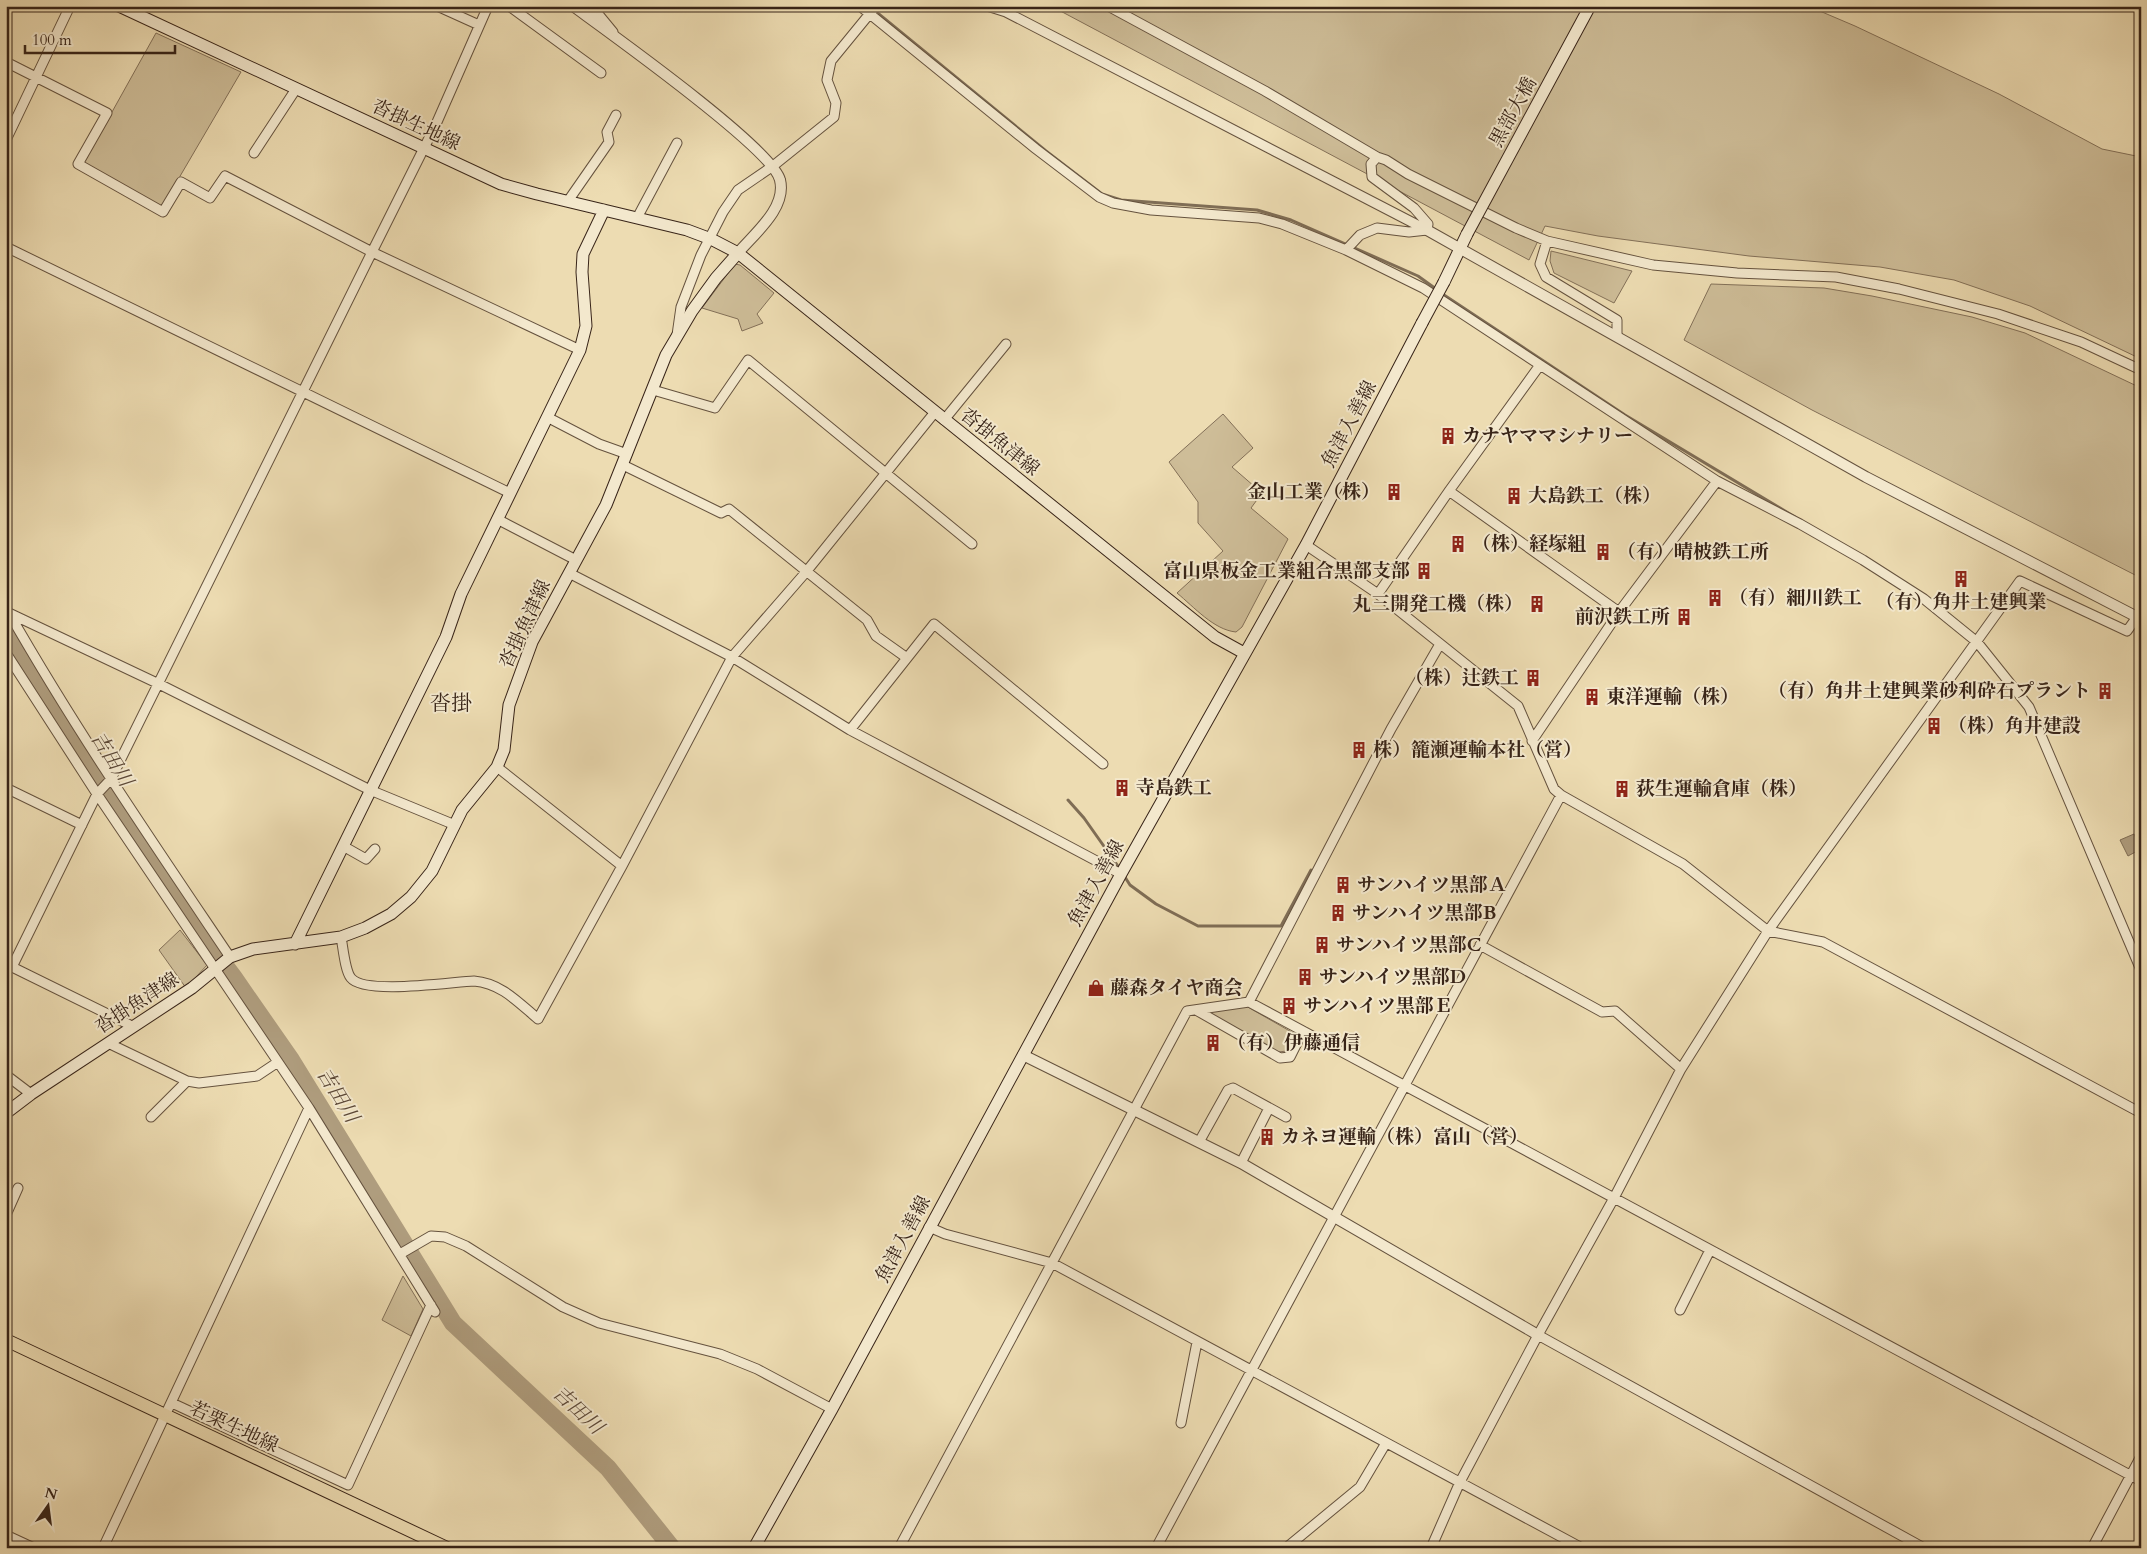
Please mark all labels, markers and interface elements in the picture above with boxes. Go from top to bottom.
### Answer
scale bar [25,22,175,54]
text: 100 m [32,30,72,50]
street label: 黒部大橋 [1483,72,1543,152]
street label: 沓掛生地線 [367,93,465,157]
street label: 魚津入善線 [1315,376,1383,472]
street label: 沓掛魚津線 [955,402,1045,482]
place label: カナヤママシナリー [1462,423,1633,449]
building icon: カナヤママシナリー [1438,426,1458,446]
place label: 金山工業（株） [1247,479,1380,505]
building icon: 金山工業（株） [1384,482,1404,502]
place label: 大島鉄工（株） [1528,483,1661,509]
building icon: 大島鉄工（株） [1504,486,1524,506]
place label: （株）経塚組 [1472,531,1587,557]
building icon: （株）経塚組 [1448,534,1468,554]
place label: （有）晴柀鉄工所 [1617,539,1769,565]
building icon: （有）晴柀鉄工所 [1593,542,1613,562]
place label: 富山県板金工業組合黒部支部 [1163,558,1410,584]
building icon: 富山県板金工業組合黒部支部 [1414,561,1434,581]
building icon: （有）角井土建興業 [1951,569,1971,589]
street label: 沓掛魚津線 [493,575,557,673]
place label: （有）細川鉄工 [1729,585,1862,611]
building icon: （有）細川鉄工 [1705,588,1725,608]
place label: （有）角井土建興業 [1875,589,2047,615]
place label: 丸三開発工機（株） [1352,591,1523,617]
building icon: 丸三開発工機（株） [1527,594,1547,614]
place label: 前沢鉄工所 [1575,604,1670,630]
building icon: 前沢鉄工所 [1674,607,1694,627]
place label: （株）辻鉄工 [1405,665,1519,691]
building icon: （株）辻鉄工 [1523,668,1543,688]
place label: （有）角井土建興業砂利砕石プラント [1768,678,2091,704]
building icon: （有）角井土建興業砂利砕石プラント [2095,681,2115,701]
place label: 東洋運輸（株） [1606,684,1739,710]
building icon: 東洋運輸（株） [1582,687,1602,707]
district label: 沓掛 [430,689,472,718]
place label: （株）角井建設 [1948,713,2081,739]
building icon: （株）角井建設 [1924,716,1944,736]
water label: 吉田川 [85,726,140,793]
place label: 株）籠瀬運輸本社（営） [1373,737,1582,763]
building icon: 株）籠瀬運輸本社（営） [1349,740,1369,760]
place label: 寺島鉄工 [1136,775,1212,801]
place label: 荻生運輸倉庫（株） [1636,776,1807,802]
building icon: 寺島鉄工 [1112,778,1132,798]
building icon: 荻生運輸倉庫（株） [1612,779,1632,799]
street label: 魚津入善線 [1062,835,1130,931]
place label: サンハイツ黒部Ａ [1357,872,1507,898]
building icon: サンハイツ黒部Ａ [1333,875,1353,895]
place label: サンハイツ黒部B [1352,900,1496,926]
building icon: サンハイツ黒部B [1328,903,1348,923]
place label: サンハイツ黒部C [1336,932,1482,958]
building icon: サンハイツ黒部C [1312,935,1332,955]
place label: サンハイツ黒部D [1319,964,1466,990]
street label: 沓掛魚津線 [90,966,184,1040]
building icon: サンハイツ黒部D [1295,967,1315,987]
place label: 藤森タイヤ商会 [1110,975,1243,1001]
shop icon: 藤森タイヤ商会 [1086,978,1106,998]
place label: サンハイツ黒部Ｅ [1303,993,1453,1019]
building icon: サンハイツ黒部Ｅ [1279,996,1299,1016]
place label: （有）伊藤通信 [1227,1030,1360,1056]
building icon: （有）伊藤通信 [1203,1033,1223,1053]
water label: 吉田川 [311,1062,366,1129]
place label: カネヨ運輸（株）富山（営） [1281,1124,1528,1150]
building icon: カネヨ運輸（株）富山（営） [1257,1127,1277,1147]
street label: 魚津入善線 [869,1191,937,1287]
water label: 吉田川 [547,1380,611,1442]
street label: 若栗生地線 [185,1395,283,1459]
north arrow [22,1482,72,1532]
text: N [43,1483,59,1505]

